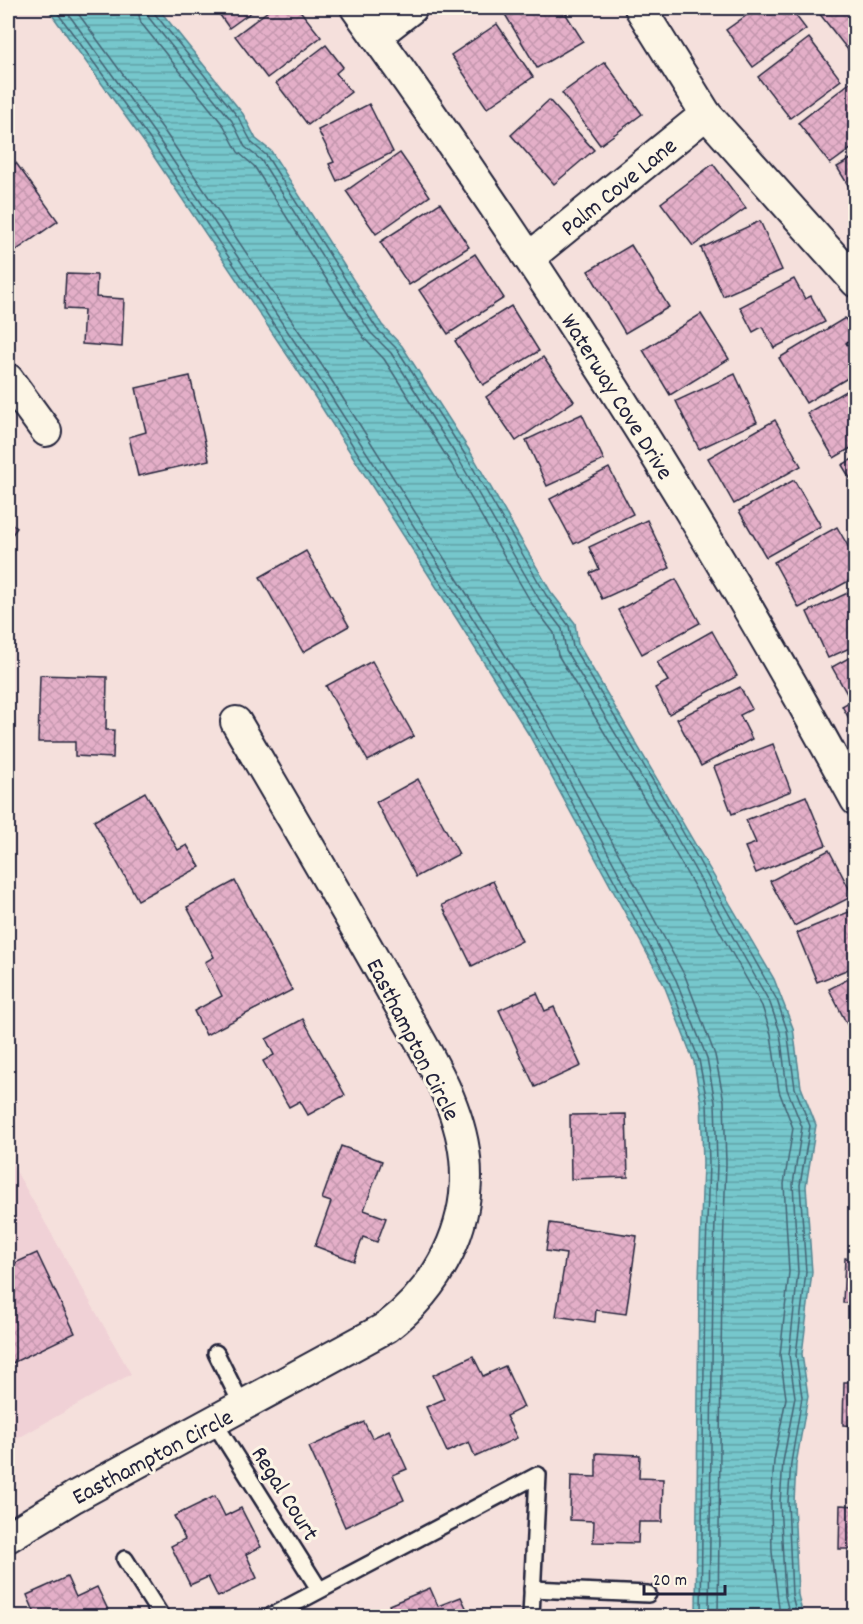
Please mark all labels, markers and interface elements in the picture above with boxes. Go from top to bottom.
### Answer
street label: Palm Cove Lane [554,131,685,246]
street label: Waterway Cove Drive [551,308,680,487]
street label: Easthampton Circle [356,953,467,1127]
street label: Easthampton Circle [67,1402,240,1515]
street label: Regal Court [241,1441,326,1549]
scale bar [644,1558,725,1596]
text: 20 m [653,1569,687,1594]

